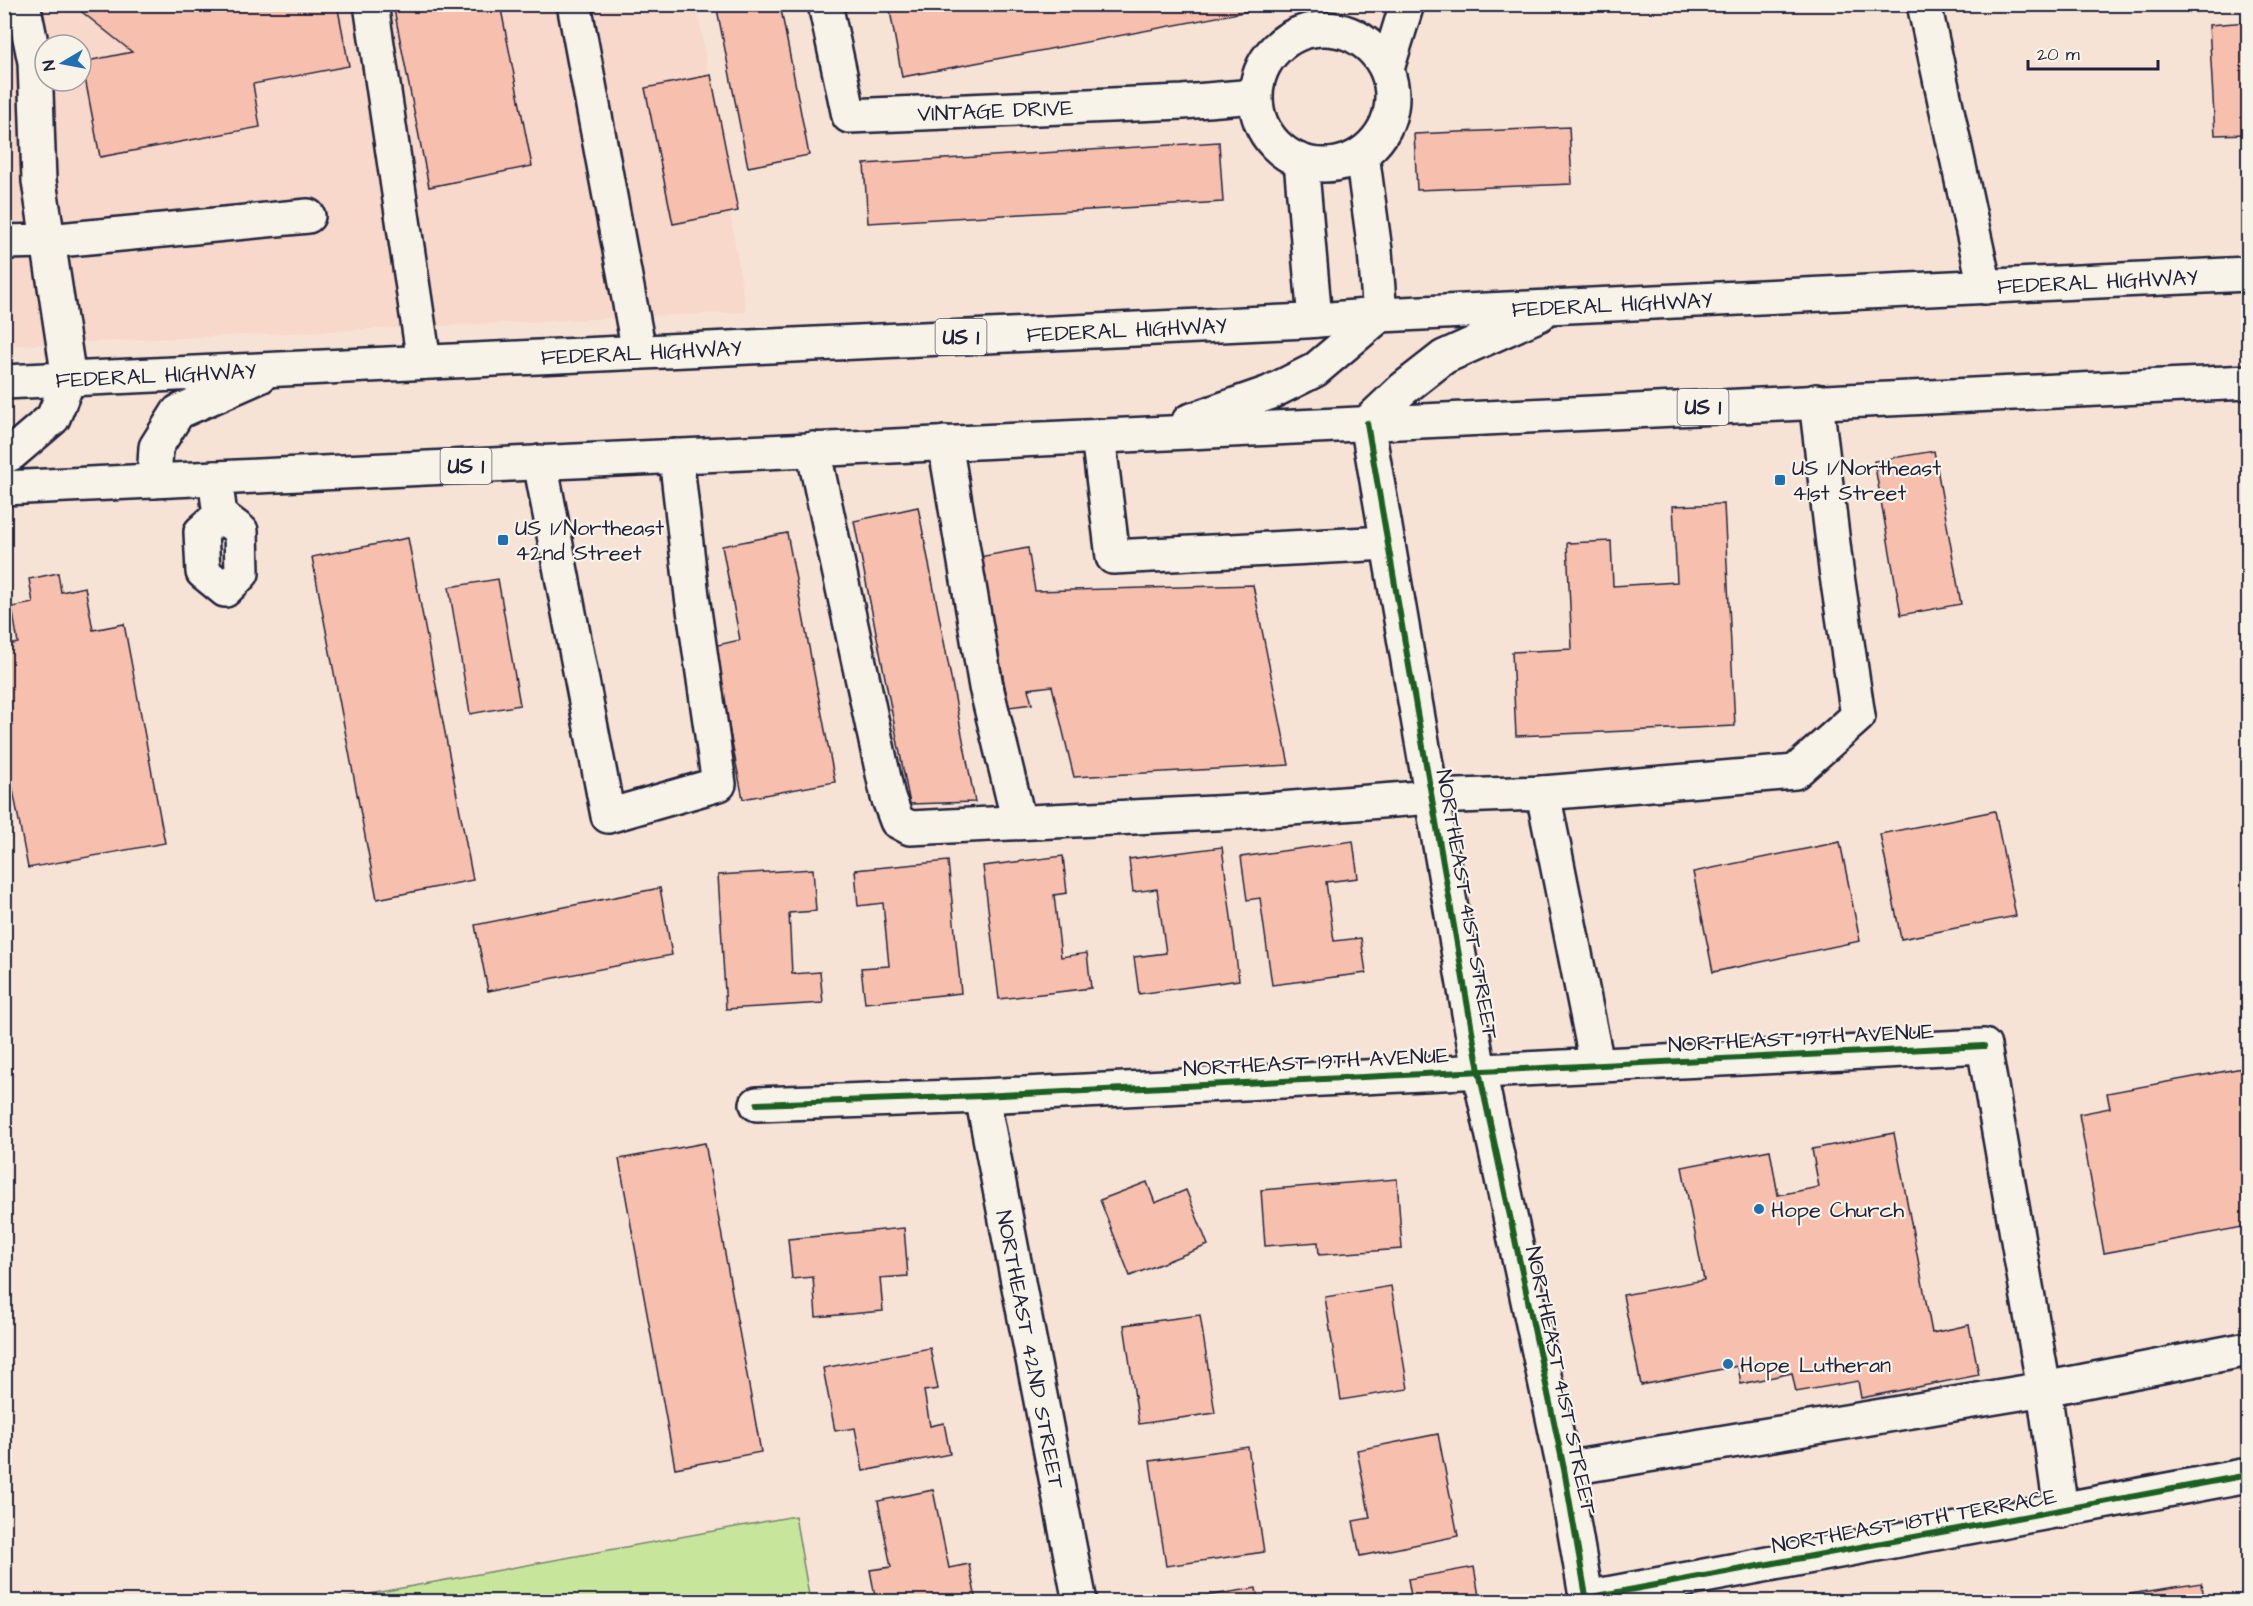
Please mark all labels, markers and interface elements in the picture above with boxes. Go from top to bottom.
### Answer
north arrow [33,33,93,93]
scale bar [2028,33,2158,71]
text: 20 m [2037,42,2080,67]
text: N [38,59,61,72]
street label: VINTAGE DRIVE [917,93,1074,130]
street label: FEDERAL HIGHWAY [1996,262,2199,303]
street label: FEDERAL HIGHWAY [1511,285,1714,326]
street label: FEDERAL HIGHWAY [1026,311,1228,351]
road number: US 1 [936,319,986,355]
street label: FEDERAL HIGHWAY [540,333,743,374]
street label: FEDERAL HIGHWAY [55,356,257,397]
road number: US 1 [1678,389,1728,425]
road number: US 1 [440,448,492,484]
place label: US 1/Northeast 41st Street [1792,453,1941,509]
marker: US 1/Northeast 41st Street [1773,473,1787,487]
place label: US 1/Northeast 42nd Street [515,513,664,569]
marker: US 1/Northeast 42nd Street [496,533,510,547]
street label: NORTHEAST 41ST STREET [1428,767,1506,1042]
street label: NORTHEAST 19TH AVENUE [1667,1016,1935,1061]
street label: NORTHEAST 19TH AVENUE [1182,1040,1450,1085]
place label: Hope Church [1771,1195,1904,1226]
marker: Hope Church [1752,1202,1766,1216]
street label: NORTHEAST 42ND STREET [987,1208,1072,1492]
street label: NORTHEAST 41ST STREET [1517,1244,1604,1517]
place label: Hope Lutheran [1740,1350,1891,1381]
marker: Hope Lutheran [1721,1357,1735,1371]
street label: NORTHEAST 18TH TERRACE [1769,1481,2059,1562]

